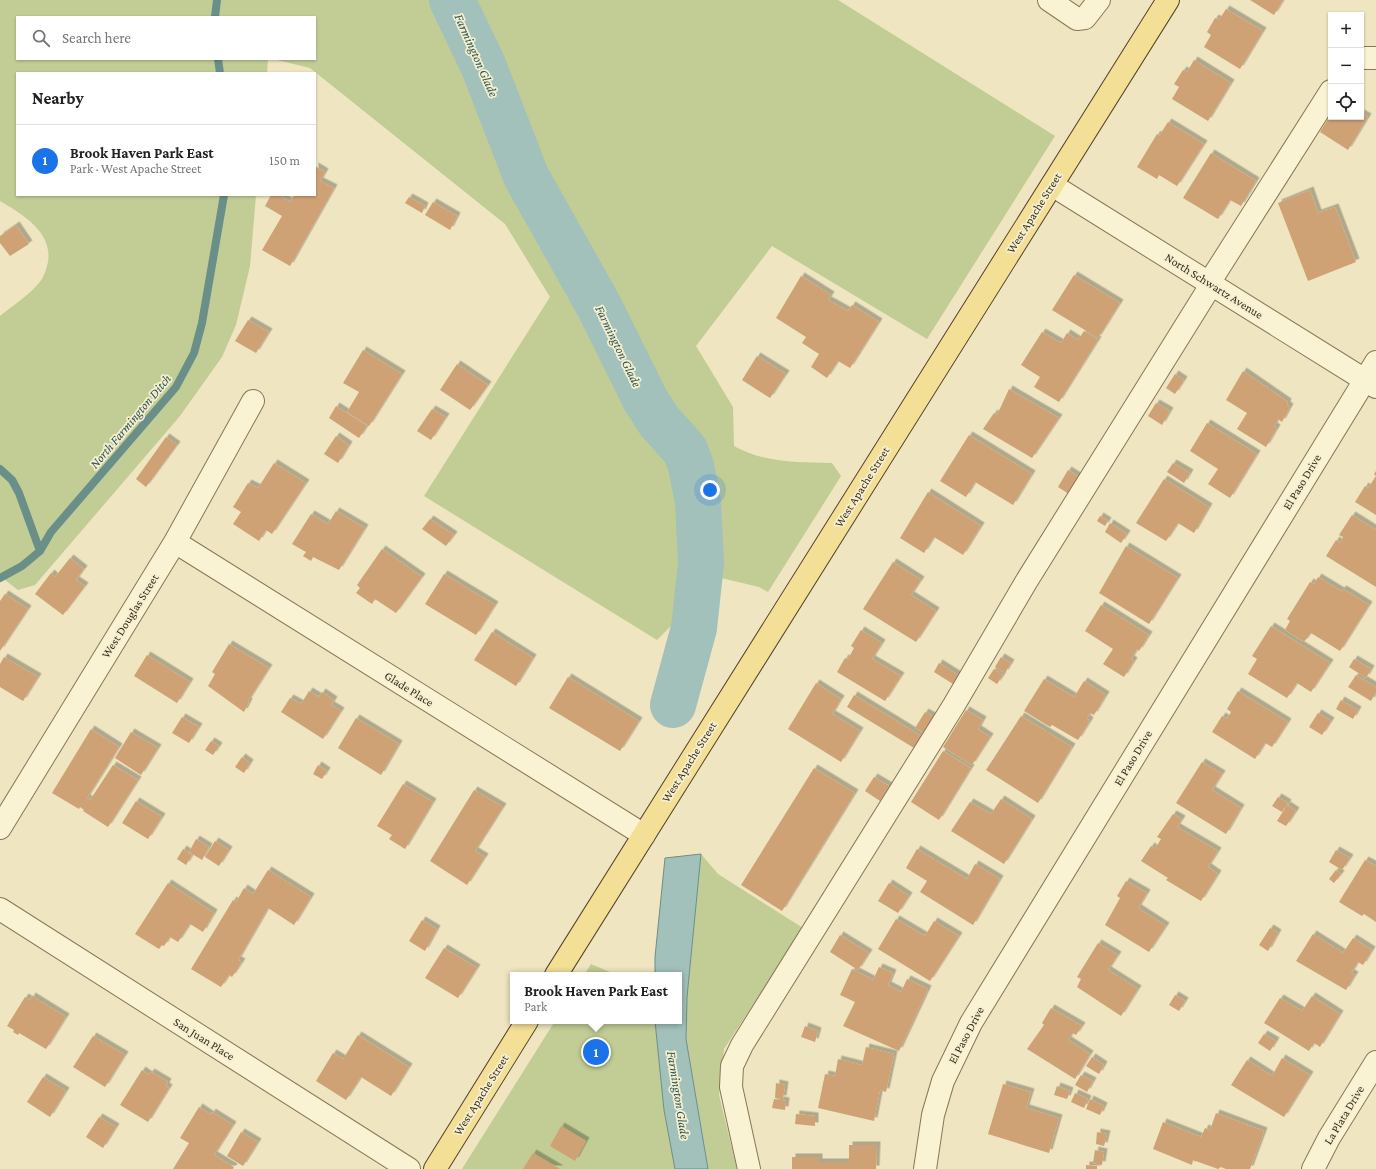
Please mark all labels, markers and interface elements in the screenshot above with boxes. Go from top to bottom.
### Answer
water label: Farmington Glade [452,11,502,99]
map controls [1328,12,1364,120]
button: + [1328,12,1364,48]
search box [16,16,316,60]
icon: search [30,27,52,49]
text: Search here [62,30,131,46]
button: − [1328,48,1364,84]
button: locate [1328,84,1364,120]
text: Nearby [32,89,84,108]
text: Brook Haven Park East [70,145,214,161]
text: 1 [43,153,47,168]
text: 150 m [269,153,300,168]
text: Park · West Apache Street [70,161,201,176]
street label: West Apache Street [1004,169,1065,256]
street label: North Schwartz Avenue [1162,250,1266,322]
water label: Farmington Glade [592,303,645,390]
water label: North Farmington Ditch [87,371,174,471]
street label: West Apache Street [832,443,893,530]
street label: El Paso Drive [1280,452,1324,512]
your location [700,480,720,500]
street label: West Douglas Street [98,570,162,661]
street label: Glade Place [382,668,436,710]
street label: West Apache Street [659,718,720,805]
street label: El Paso Drive [1111,728,1155,788]
popup [510,972,682,1024]
text: Brook Haven Park East [524,983,668,999]
text: Park [524,999,547,1014]
street label: El Paso Drive [945,1004,987,1066]
street label: San Juan Place [171,1015,237,1063]
pin: 1 [583,1037,609,1067]
water label: Farmington Glade [664,1050,693,1140]
street label: West Apache Street [451,1051,512,1138]
street label: La Plata Drive [1321,1083,1367,1147]

